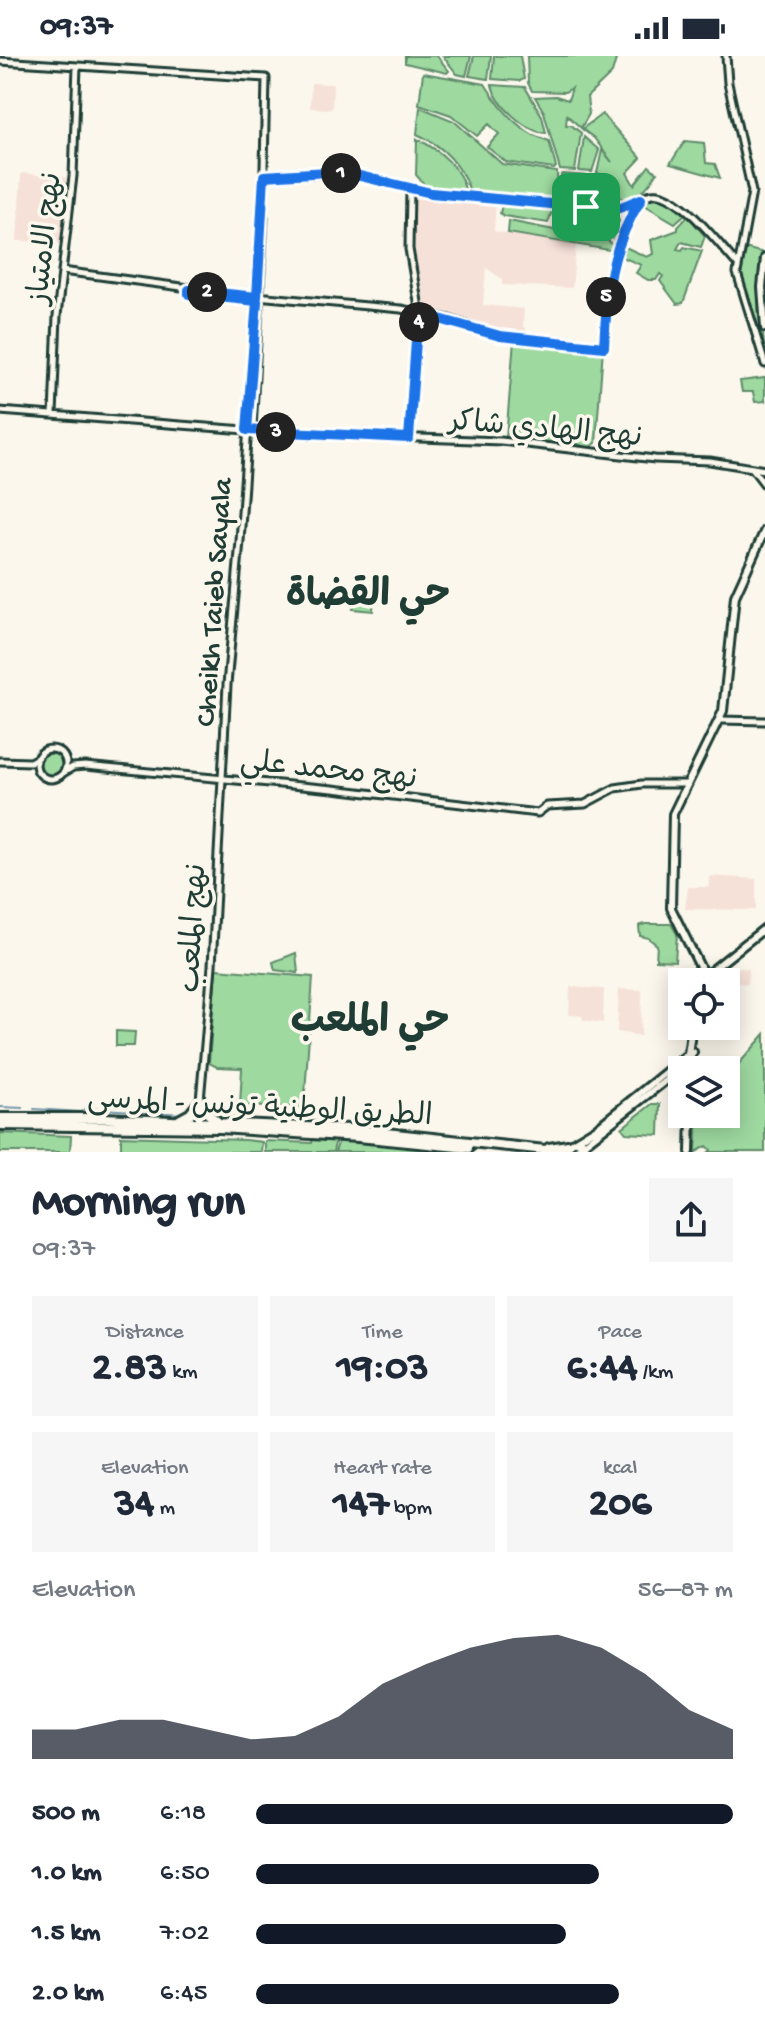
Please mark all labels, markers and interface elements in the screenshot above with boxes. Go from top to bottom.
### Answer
text: 09:37 [40,11,113,46]
pin: 1 [321,153,361,193]
text: 1 [337,160,345,186]
street label: نهج الامتياز [23,171,72,309]
pin [552,173,620,241]
icon: arrive [564,185,608,229]
pin: 2 [187,272,227,312]
pin: 5 [586,277,626,317]
text: 2 [202,279,212,305]
text: 5 [600,284,612,310]
pin: 4 [399,302,439,342]
text: 4 [414,309,424,335]
street label: نهج الهادي شاكر [445,404,643,457]
pin: 3 [256,412,296,452]
text: 3 [270,419,282,445]
street label: Cheikh Taieb Sayala [190,475,243,728]
district label: حي القضاة [286,575,450,625]
street label: نهج محمد علي [238,746,419,803]
street label: نهج الملعب [175,863,216,994]
map controls [668,968,740,1128]
button: locate [668,968,740,1040]
district label: حي الملعب [291,1001,449,1051]
button: layers [668,1056,740,1128]
street label: الطريق الوطنية تونس - المرسى [86,1083,433,1136]
button: share [649,1178,733,1262]
text: Morning run [32,1179,245,1231]
text: 09:37 [32,1235,95,1266]
text: Distance [106,1320,184,1346]
text: Time [362,1320,403,1346]
text: Pace [599,1320,642,1346]
text: 2.83 [92,1346,167,1393]
text: 19:03 [336,1346,429,1393]
text: 6:44 [567,1346,638,1393]
text: km [167,1360,198,1386]
text: /km [638,1360,673,1386]
text: Elevation [101,1456,189,1482]
text: Heart rate [333,1456,432,1482]
text: kcal [603,1456,637,1482]
text: 34 [115,1482,154,1529]
text: 147 [333,1482,389,1529]
text: 206 [589,1482,651,1529]
text: m [154,1496,175,1522]
text: bpm [389,1496,432,1522]
text: Elevation [32,1576,135,1607]
text: 56–87 m [638,1576,733,1607]
text: 500 m [32,1799,100,1830]
text: 6:18 [160,1799,206,1830]
text: 1.0 km [32,1859,102,1890]
text: 6:50 [160,1859,210,1890]
text: 1.5 km [32,1919,101,1950]
text: 7:02 [160,1919,209,1950]
text: 2.0 km [32,1979,104,2010]
text: 6:45 [160,1979,207,2010]

